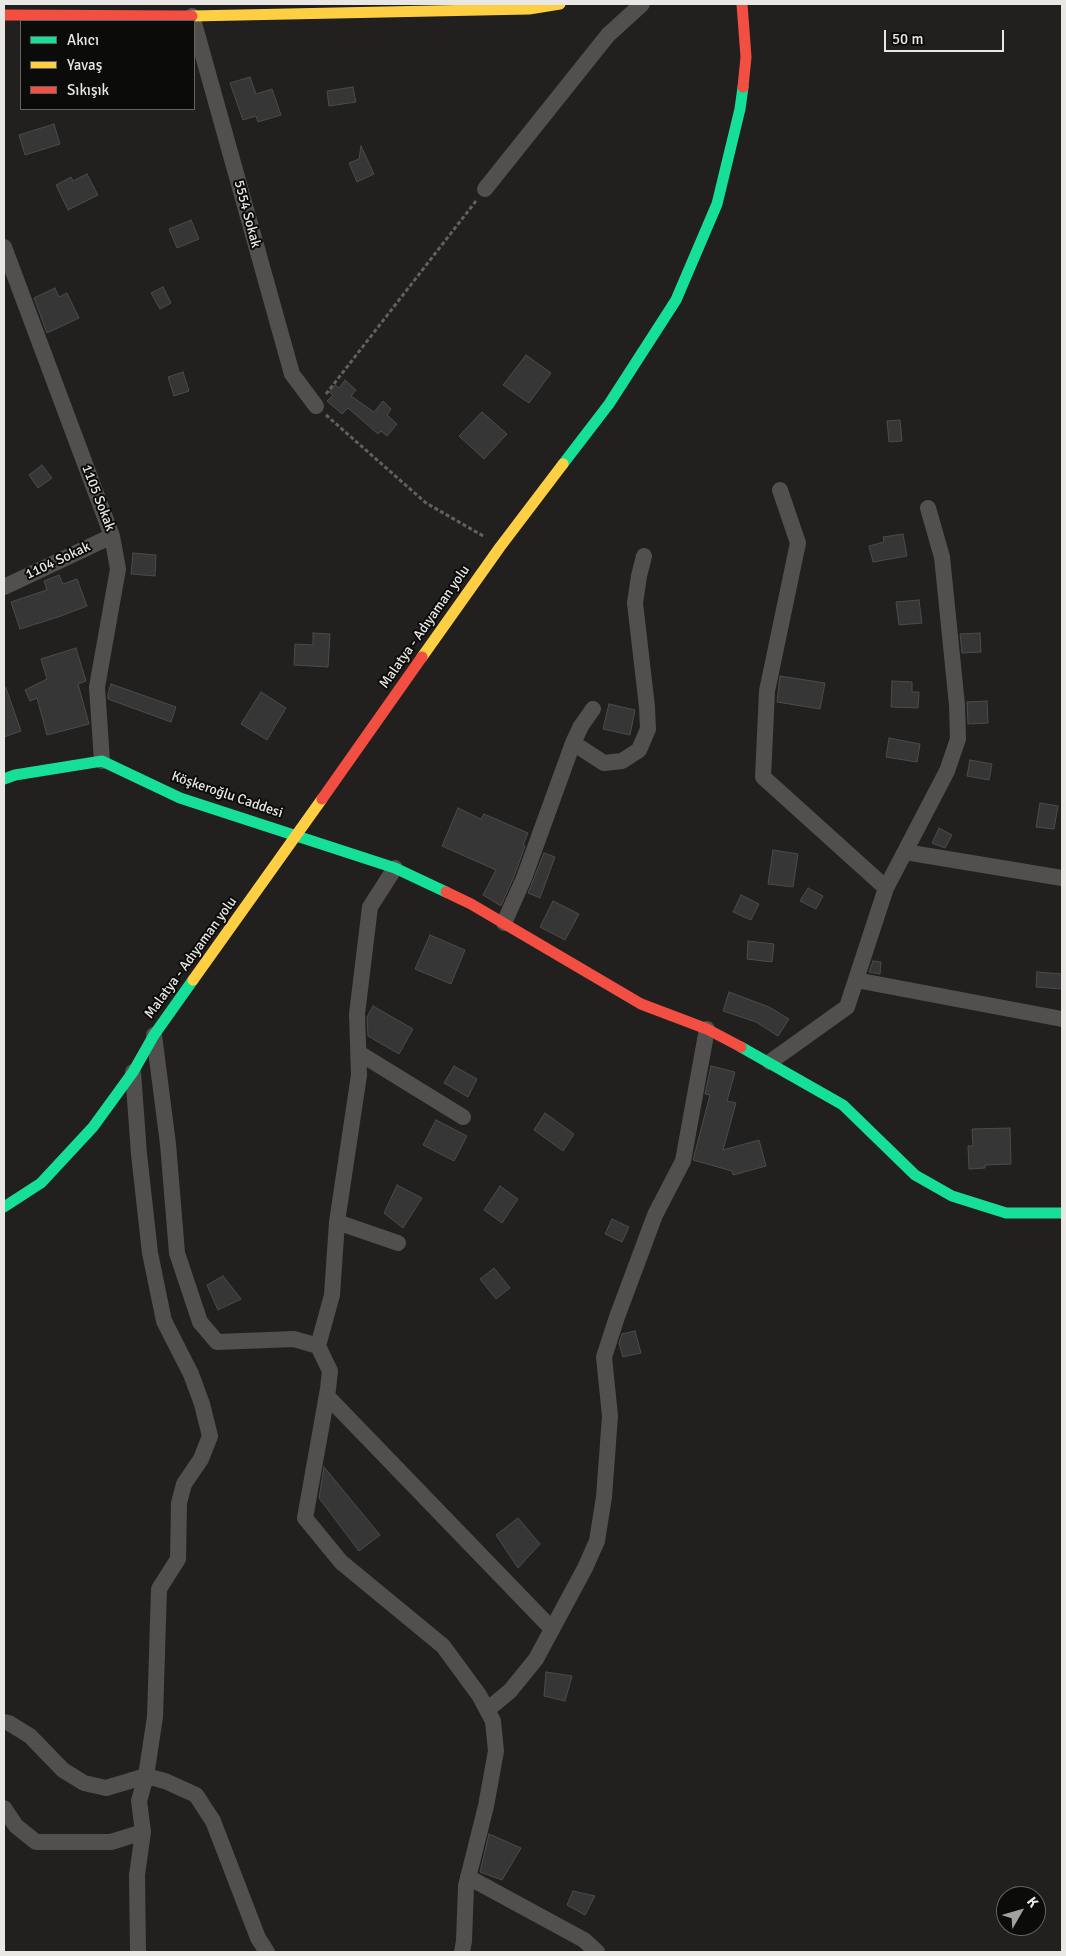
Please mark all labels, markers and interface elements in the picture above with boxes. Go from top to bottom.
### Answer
legend [20,20,195,110]
scale bar [886,20,1006,52]
text: 50 m [892,30,923,48]
text: Akıcı [67,31,99,49]
text: Yavaş [67,56,102,74]
text: Sıkışık [67,81,109,99]
street label: 5554 Sokak [230,178,264,250]
street label: 1105 Sokak [78,463,118,533]
street label: 1104 Sokak [23,539,93,583]
street label: Malatya - Adıyaman yolu [376,562,474,692]
street label: Köşkeroğlu Caddesi [169,768,285,822]
street label: Malatya - Adıyaman yolu [141,894,241,1022]
north arrow [996,1886,1046,1936]
text: K [1023,1893,1042,1911]

